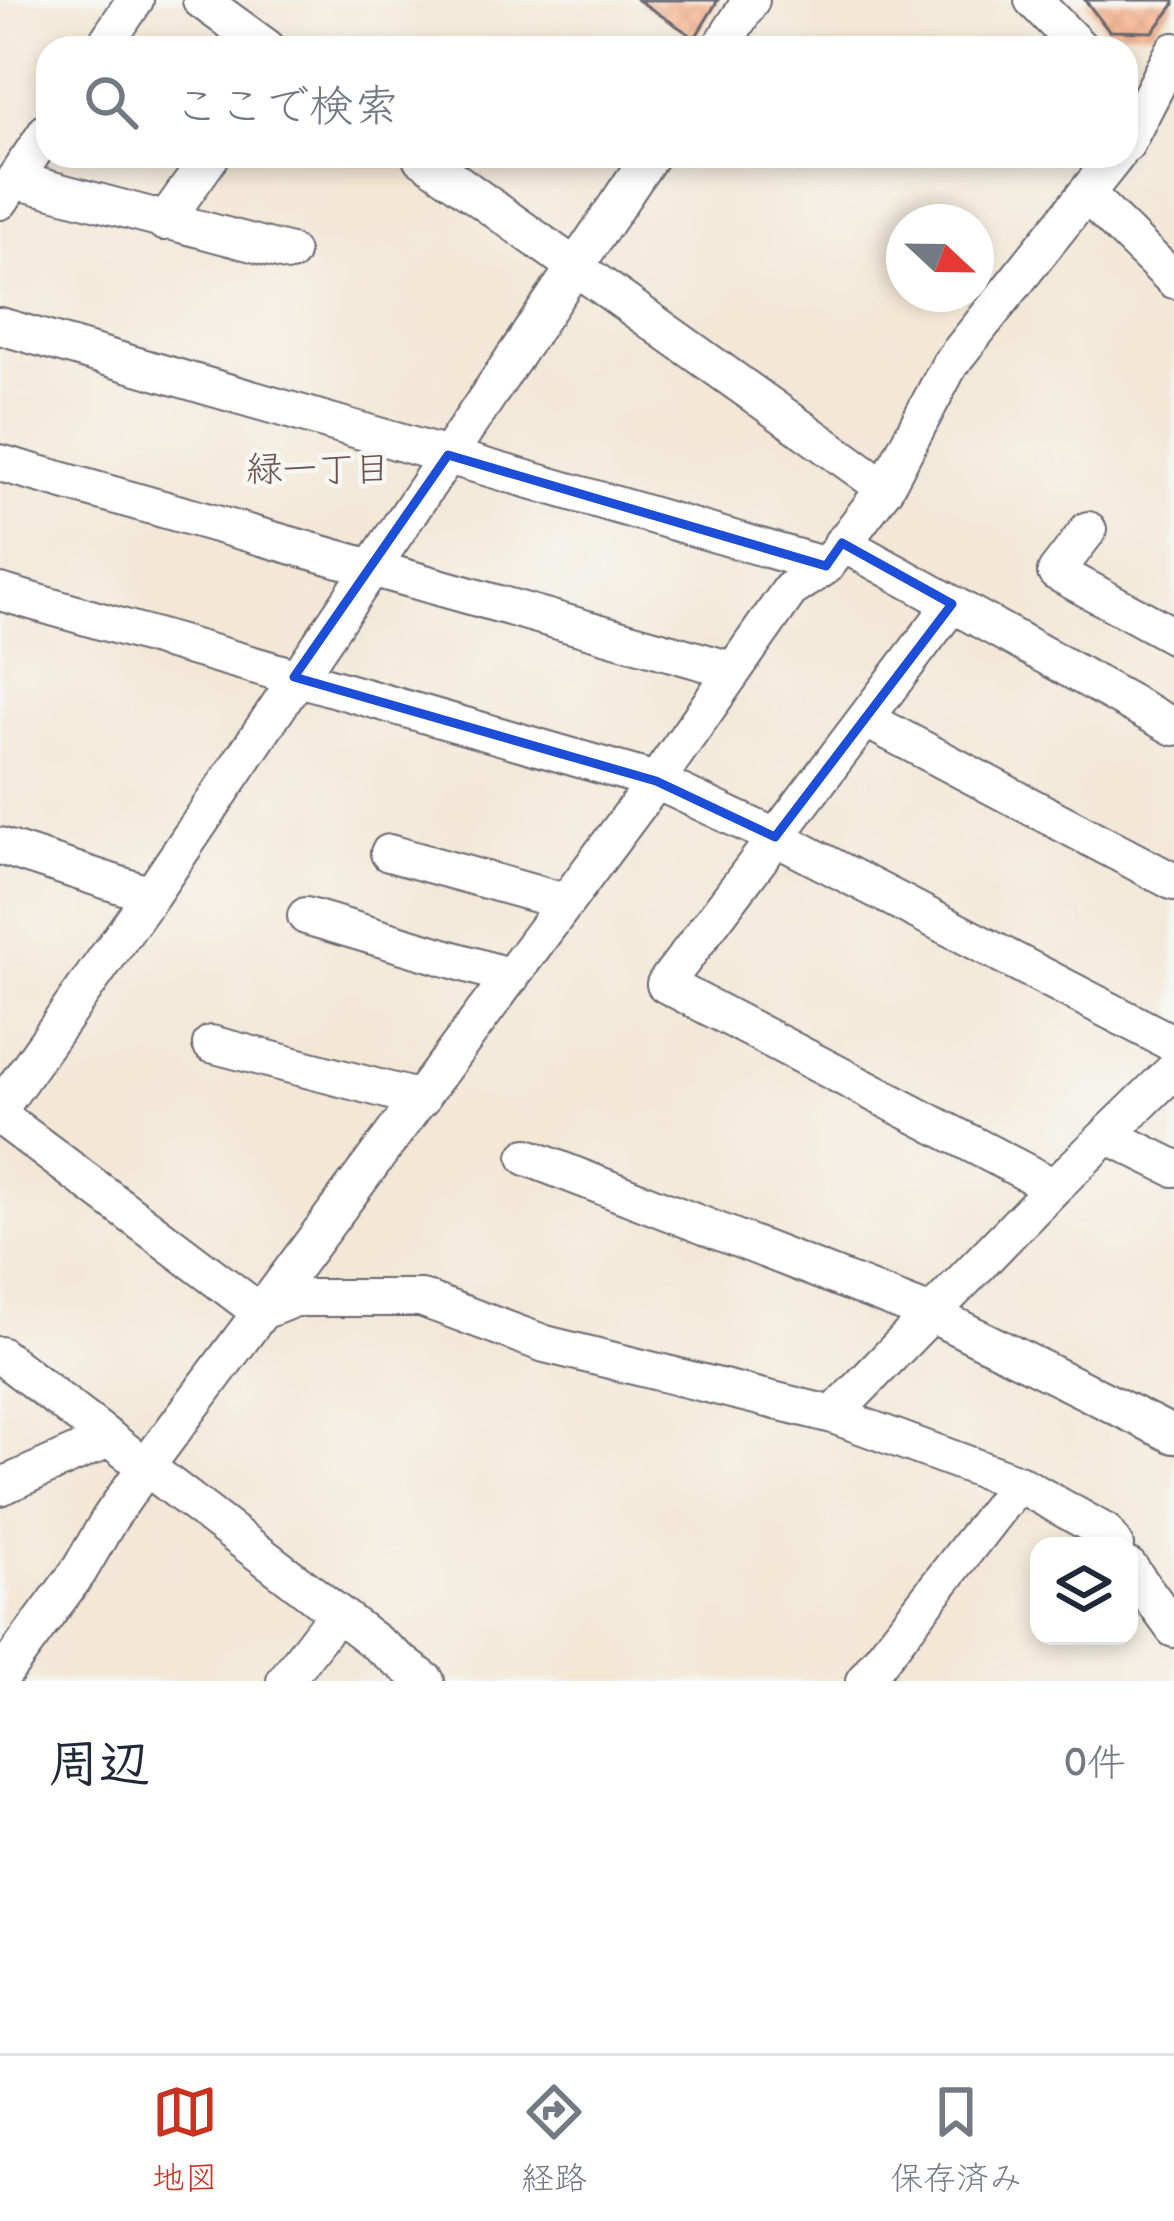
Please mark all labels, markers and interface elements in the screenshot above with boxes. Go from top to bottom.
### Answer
search box [36,36,1138,168]
icon: search [78,69,144,135]
text: ここで検索 [174,80,399,135]
north arrow [886,204,994,312]
district label: 緑一丁目 [246,449,390,492]
map controls [1030,1537,1138,1645]
button: layers [1030,1537,1138,1645]
text: 周辺 [48,1735,150,1796]
text: 0件 [1064,1741,1126,1788]
tab: 地図 [152,2079,218,2199]
tab: 経路 [521,2079,587,2199]
tab: 保存済み [890,2079,1022,2199]

